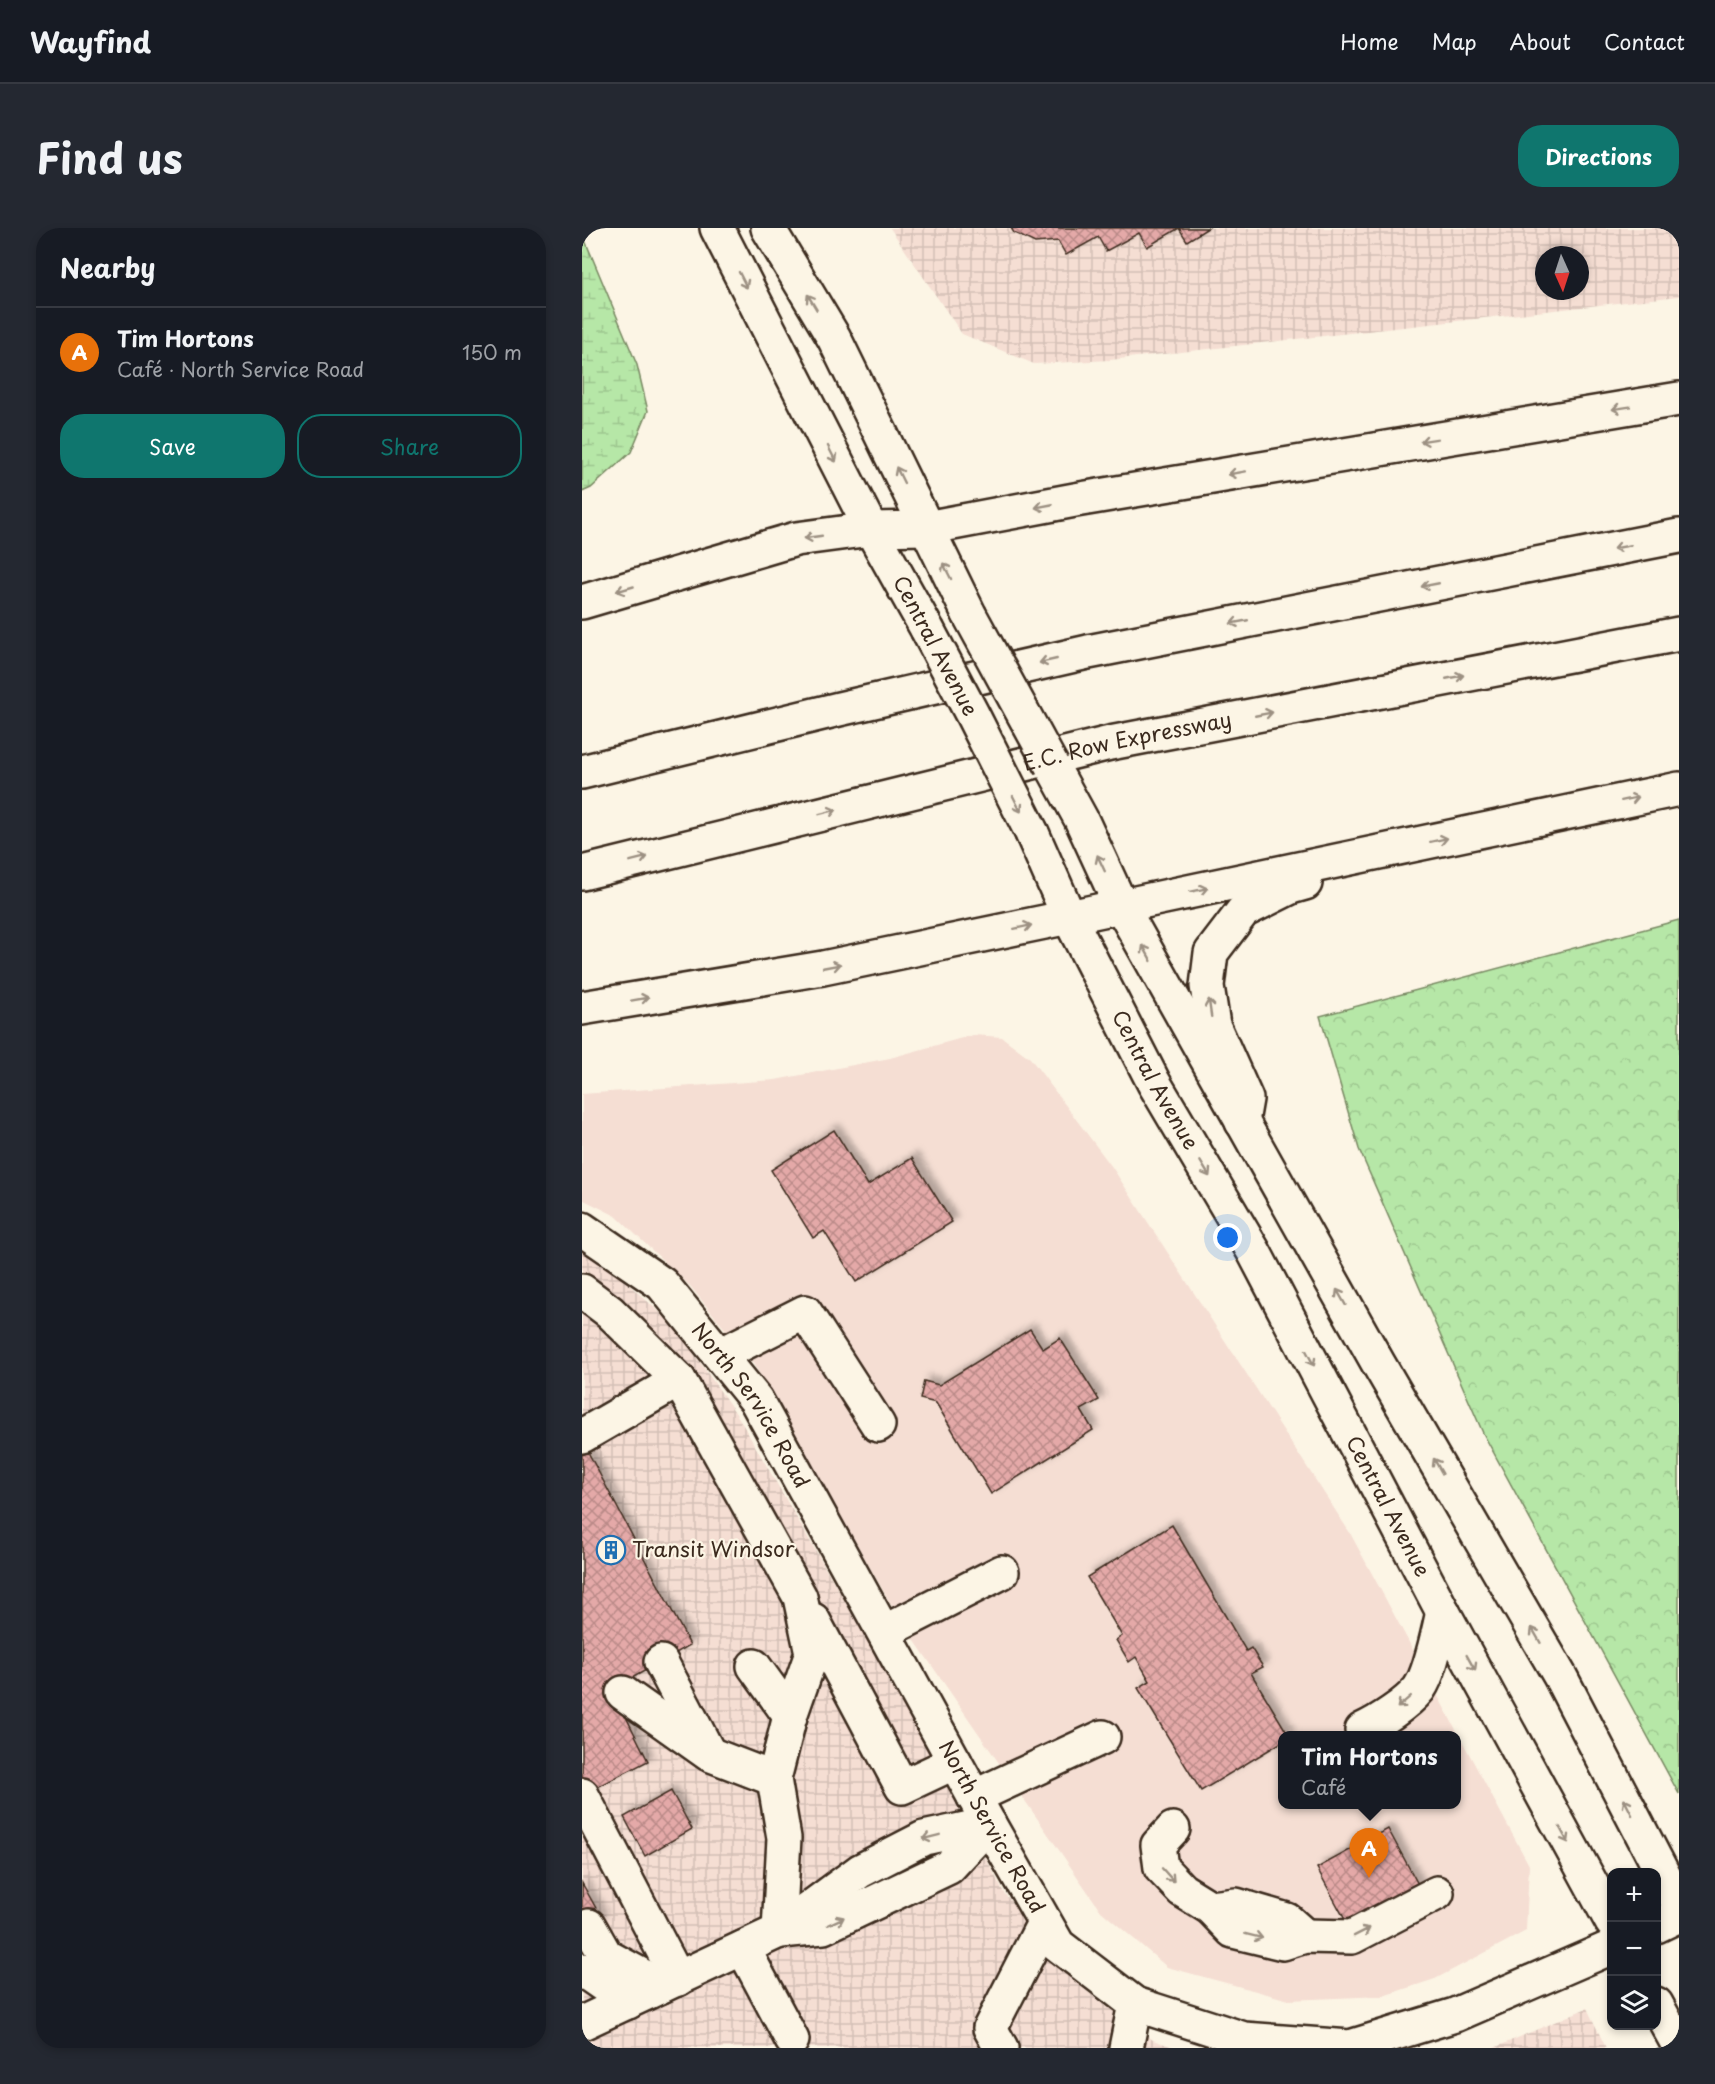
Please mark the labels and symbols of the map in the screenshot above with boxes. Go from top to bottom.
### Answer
north arrow [1535,246,1589,300]
one-way arrow [738,271,750,289]
one-way arrow [805,294,817,311]
one-way arrow [1612,403,1632,414]
one-way arrow [1420,435,1439,446]
one-way arrow [827,444,839,462]
one-way arrow [894,467,906,485]
one-way arrow [1227,467,1247,478]
one-way arrow [1035,501,1055,512]
one-way arrow [804,531,823,542]
one-way arrow [1612,542,1632,553]
one-way arrow [941,562,953,580]
street label: Central Avenue [886,569,987,721]
one-way arrow [1421,580,1441,591]
one-way arrow [616,584,635,595]
one-way arrow [1230,617,1249,628]
one-way arrow [1039,655,1058,667]
one-way arrow [1445,671,1465,682]
street label: E.C. Row Expressway [1019,702,1234,778]
one-way arrow [1254,708,1273,719]
one-way arrow [1620,793,1639,804]
one-way arrow [1012,794,1023,812]
one-way arrow [818,805,837,817]
one-way arrow [1429,834,1449,845]
one-way arrow [629,853,648,865]
one-way arrow [1095,854,1106,872]
one-way arrow [1189,884,1208,895]
one-way arrow [1013,920,1032,932]
one-way arrow [1141,945,1153,962]
one-way arrow [822,960,841,971]
one-way arrow [630,994,649,1005]
one-way arrow [1205,999,1216,1019]
street label: Central Avenue [1105,1004,1208,1155]
one-way arrow [1199,1160,1211,1177]
your location [1213,1223,1242,1252]
one-way arrow [1335,1289,1347,1306]
street label: North Service Road [685,1315,819,1493]
one-way arrow [1305,1349,1316,1367]
street label: Central Avenue [1339,1429,1440,1582]
one-way arrow [1432,1458,1444,1475]
place label: Transit Windsor [632,1532,795,1564]
building icon: Transit Windsor [595,1534,627,1566]
one-way arrow [1530,1626,1542,1643]
one-way arrow [1465,1654,1477,1671]
one-way arrow [1397,1695,1412,1709]
street label: North Service Road [932,1734,1055,1919]
one-way arrow [1622,1798,1633,1816]
one-way arrow [1559,1825,1570,1843]
pin: A [1350,1828,1388,1878]
one-way arrow [922,1831,941,1843]
one-way arrow [1161,1867,1175,1882]
one-way arrow [826,1914,844,1926]
one-way arrow [1353,1925,1371,1937]
one-way arrow [1244,1931,1263,1943]

